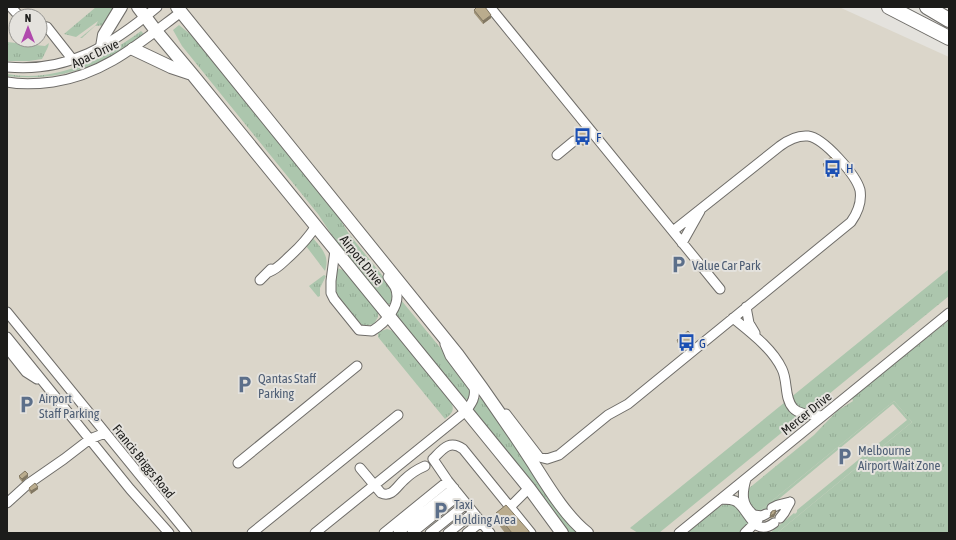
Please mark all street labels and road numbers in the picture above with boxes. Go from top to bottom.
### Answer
street label: Apac Drive [69,36,121,71]
street label: Airport Drive [337,232,386,288]
street label: Mercer Drive [778,389,834,438]
street label: Francis Briggs Road [109,422,178,501]

